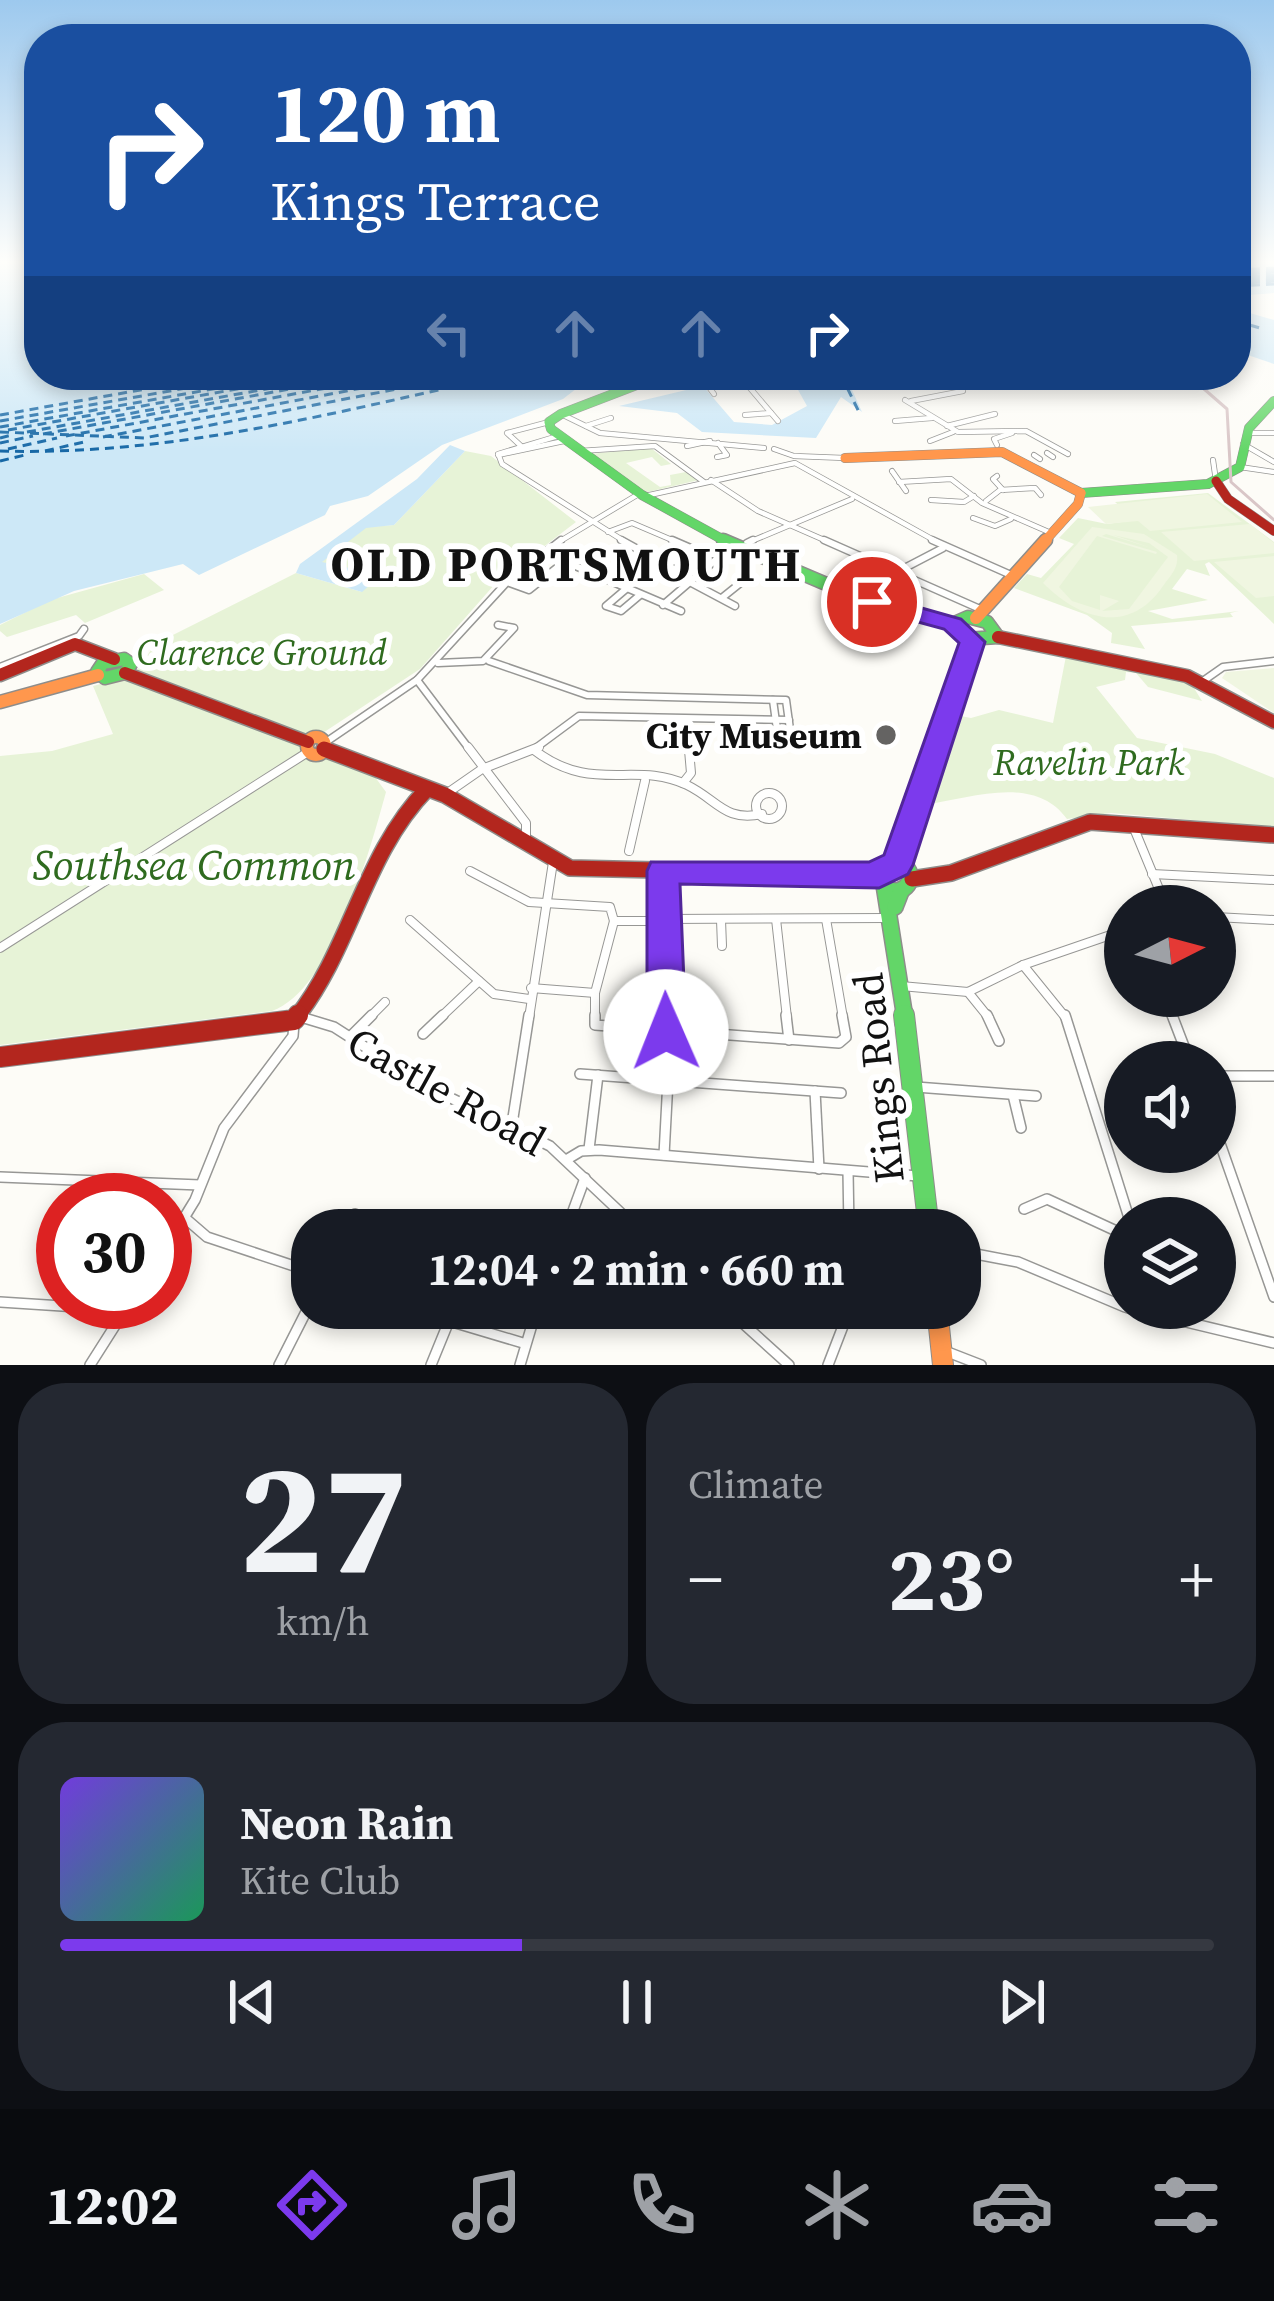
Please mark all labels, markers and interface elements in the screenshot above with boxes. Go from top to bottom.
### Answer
text: 120 m [270,55,501,170]
icon: right [72,72,228,228]
text: Kings Terrace [270,164,601,238]
icon: left [416,300,482,366]
icon: ahead [542,300,608,366]
icon: ahead [668,300,734,366]
icon: right [794,300,860,366]
district label: OLD PORTSMOUTH [331,531,803,597]
pin [821,551,923,653]
icon: arrive [839,569,905,635]
park label: Clarence Ground [137,628,387,677]
place label: City Museum [646,711,862,760]
marker: City Museum [873,722,899,748]
park label: Ravelin Park [992,738,1186,787]
park label: Southsea Common [33,836,356,894]
north arrow [1104,885,1236,1017]
map controls [1104,885,1236,1329]
position arrow [603,969,729,1095]
street label: Kings Road [838,970,918,1186]
street label: Castle Road [337,1013,557,1169]
button: sound [1104,1041,1236,1173]
speed limit sign: 30 [36,1173,192,1329]
button: layers [1104,1197,1236,1329]
text: 12:04 · 2 min · 660 m [428,1238,844,1300]
text: 27 [238,1410,408,1624]
text: Climate [688,1458,823,1511]
text: 23° [887,1517,1015,1640]
text: − [688,1534,723,1624]
text: + [1179,1534,1214,1624]
text: km/h [277,1595,369,1648]
text: Neon Rain [240,1792,453,1854]
text: Kite Club [240,1854,400,1907]
icon: previous [219,1969,285,2035]
icon: pause [604,1969,670,2035]
icon: next [989,1969,1055,2035]
icon: directions [270,2163,354,2247]
icon: music [445,2163,529,2247]
icon: phone [620,2163,704,2247]
icon: climate [795,2163,879,2247]
icon: car [970,2163,1054,2247]
icon: filters [1144,2163,1228,2247]
text: 12:02 [45,2168,179,2242]

